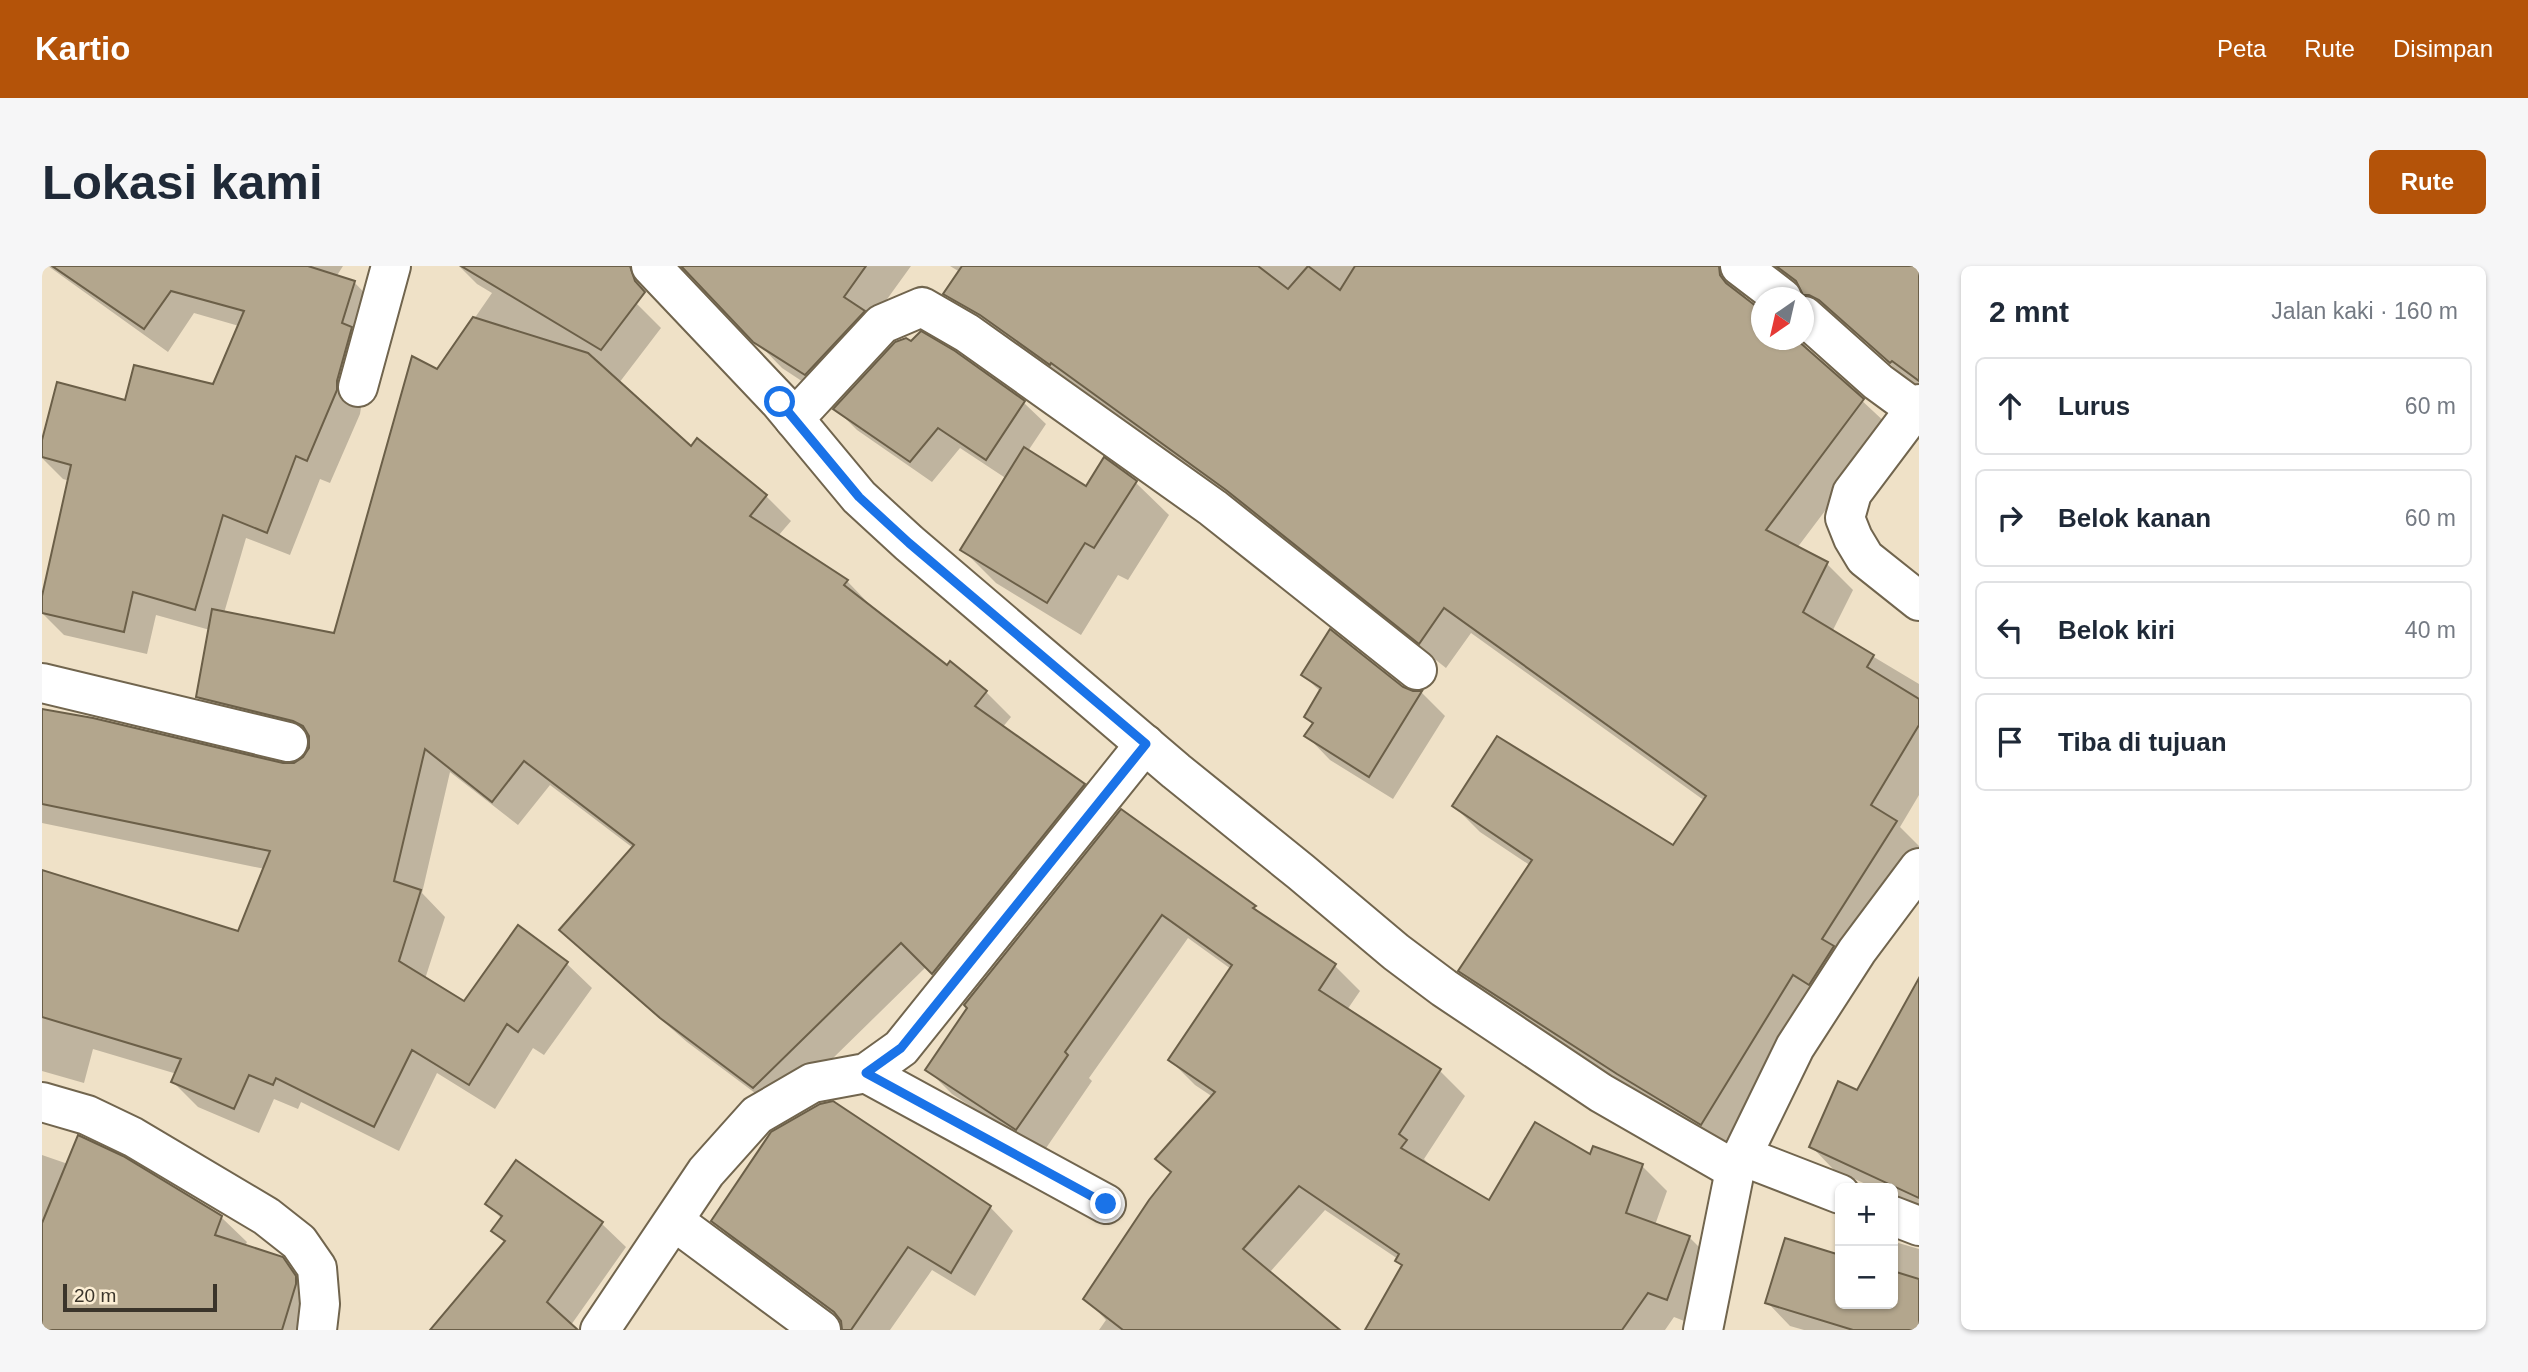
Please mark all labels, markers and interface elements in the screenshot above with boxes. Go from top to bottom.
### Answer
text: Kartio [35,30,130,67]
text: Peta [2217,35,2266,62]
text: Rute [2304,35,2355,62]
text: Disimpan [2393,35,2493,62]
button: Rute [2369,150,2486,214]
text: Lokasi kami [42,155,323,209]
north arrow [1751,287,1814,350]
text: 2 mnt [1989,295,2069,328]
text: Jalan kaki · 160 m [2271,298,2458,324]
route start [764,386,795,417]
icon: ahead [1991,387,2029,425]
text: Lurus [2058,391,2130,421]
text: 60 m [2405,393,2456,419]
icon: right [1991,499,2029,537]
text: Belok kanan [2058,503,2211,533]
text: 60 m [2405,505,2456,531]
icon: left [1991,611,2029,649]
text: Belok kiri [2058,615,2175,645]
text: 40 m [2405,617,2456,643]
icon: arrive [1991,723,2029,761]
text: Tiba di tujuan [2058,727,2227,757]
map controls [1835,1183,1898,1309]
button: + [1835,1183,1898,1246]
route end [1090,1188,1121,1219]
button: − [1835,1246,1898,1309]
scale bar [63,1281,217,1313]
text: 20 m [74,1285,116,1306]

